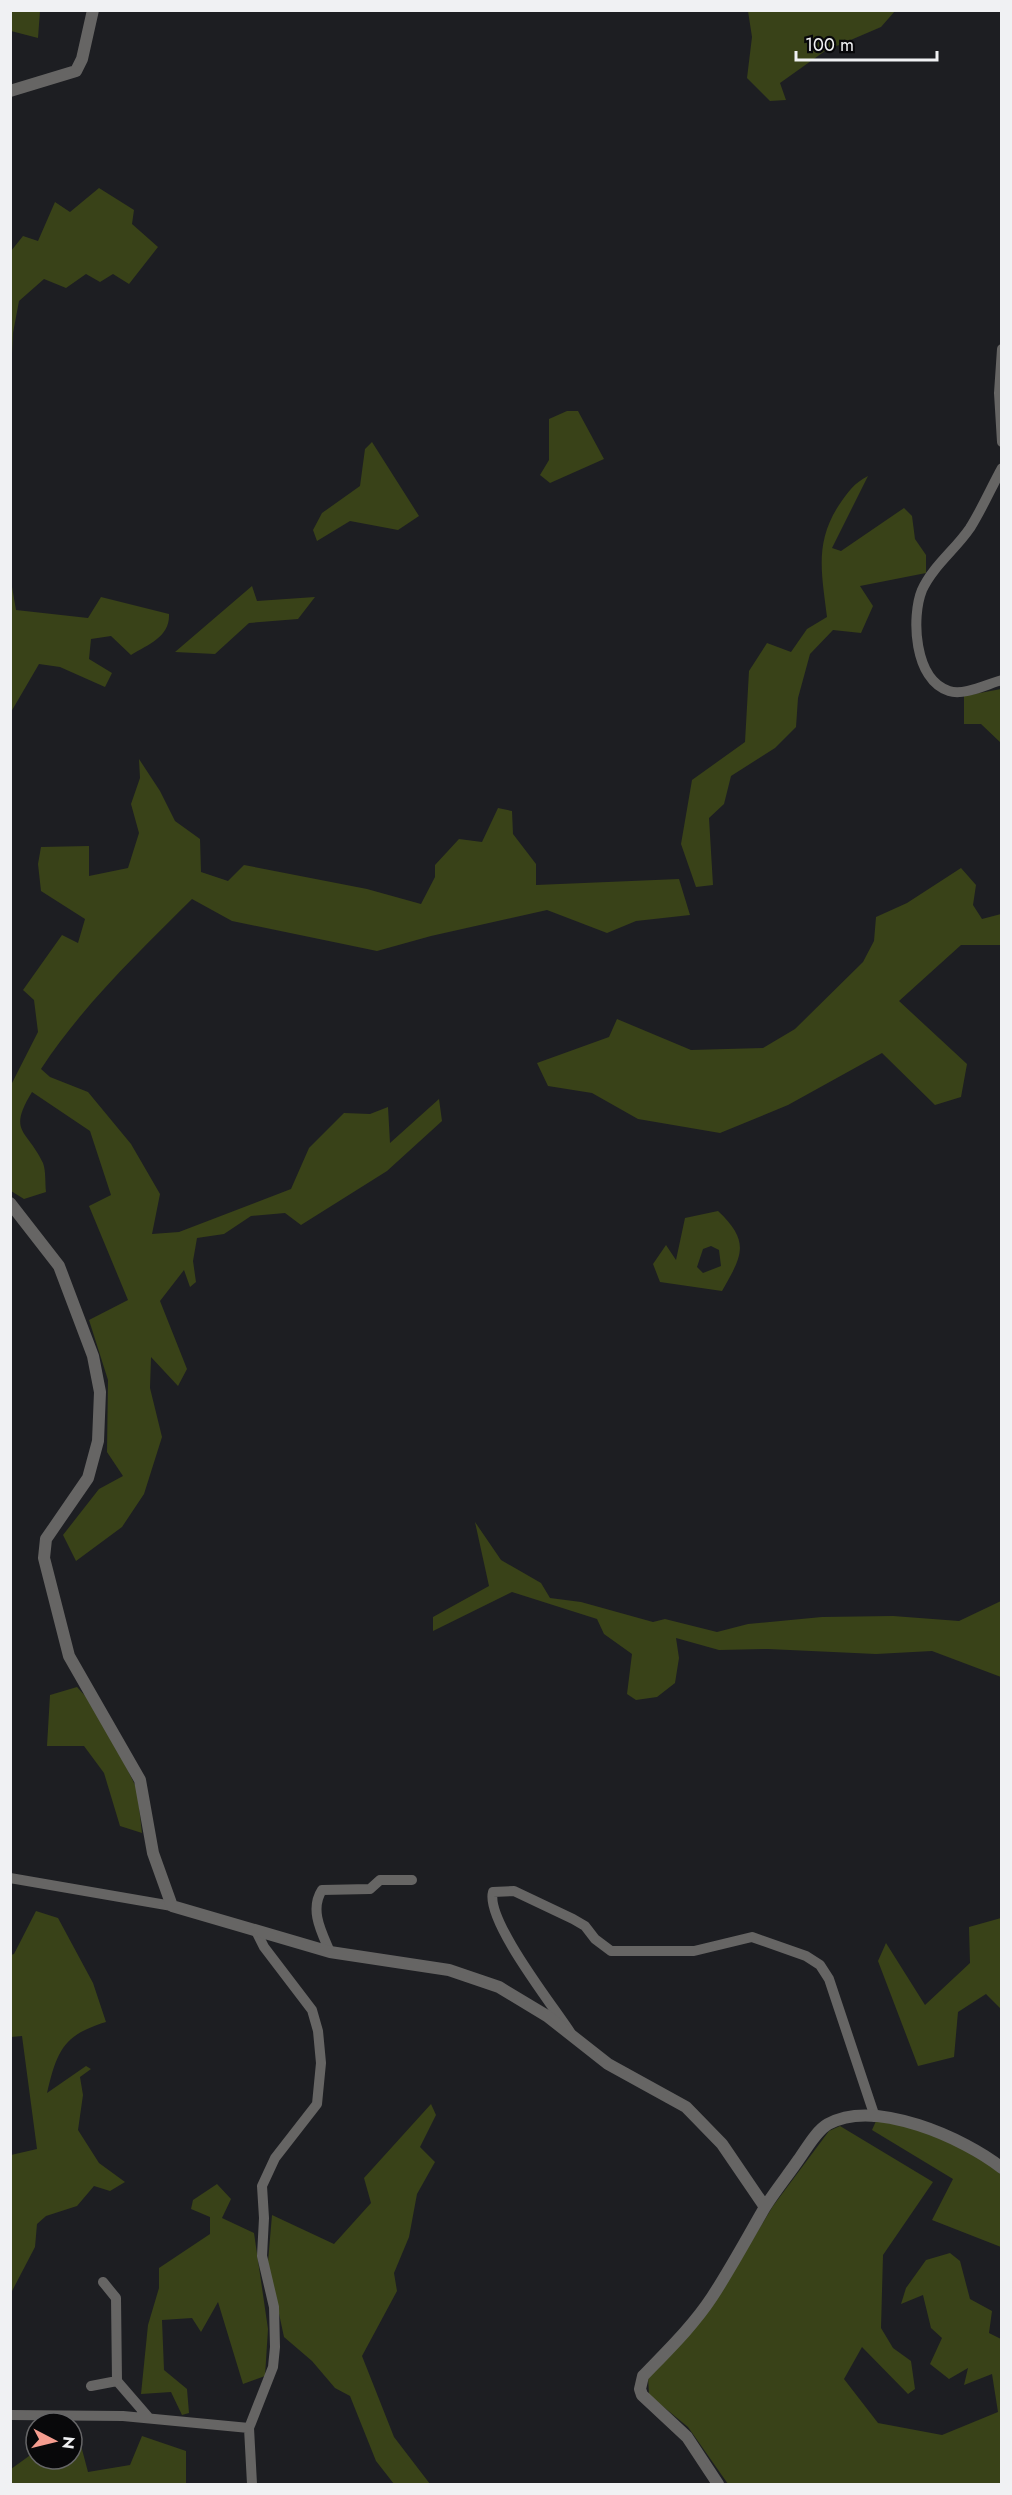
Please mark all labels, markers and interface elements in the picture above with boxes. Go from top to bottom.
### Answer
scale bar [796,24,937,62]
text: 100 m [805,32,854,58]
north arrow [24,2411,84,2471]
text: N [56,2435,81,2450]

